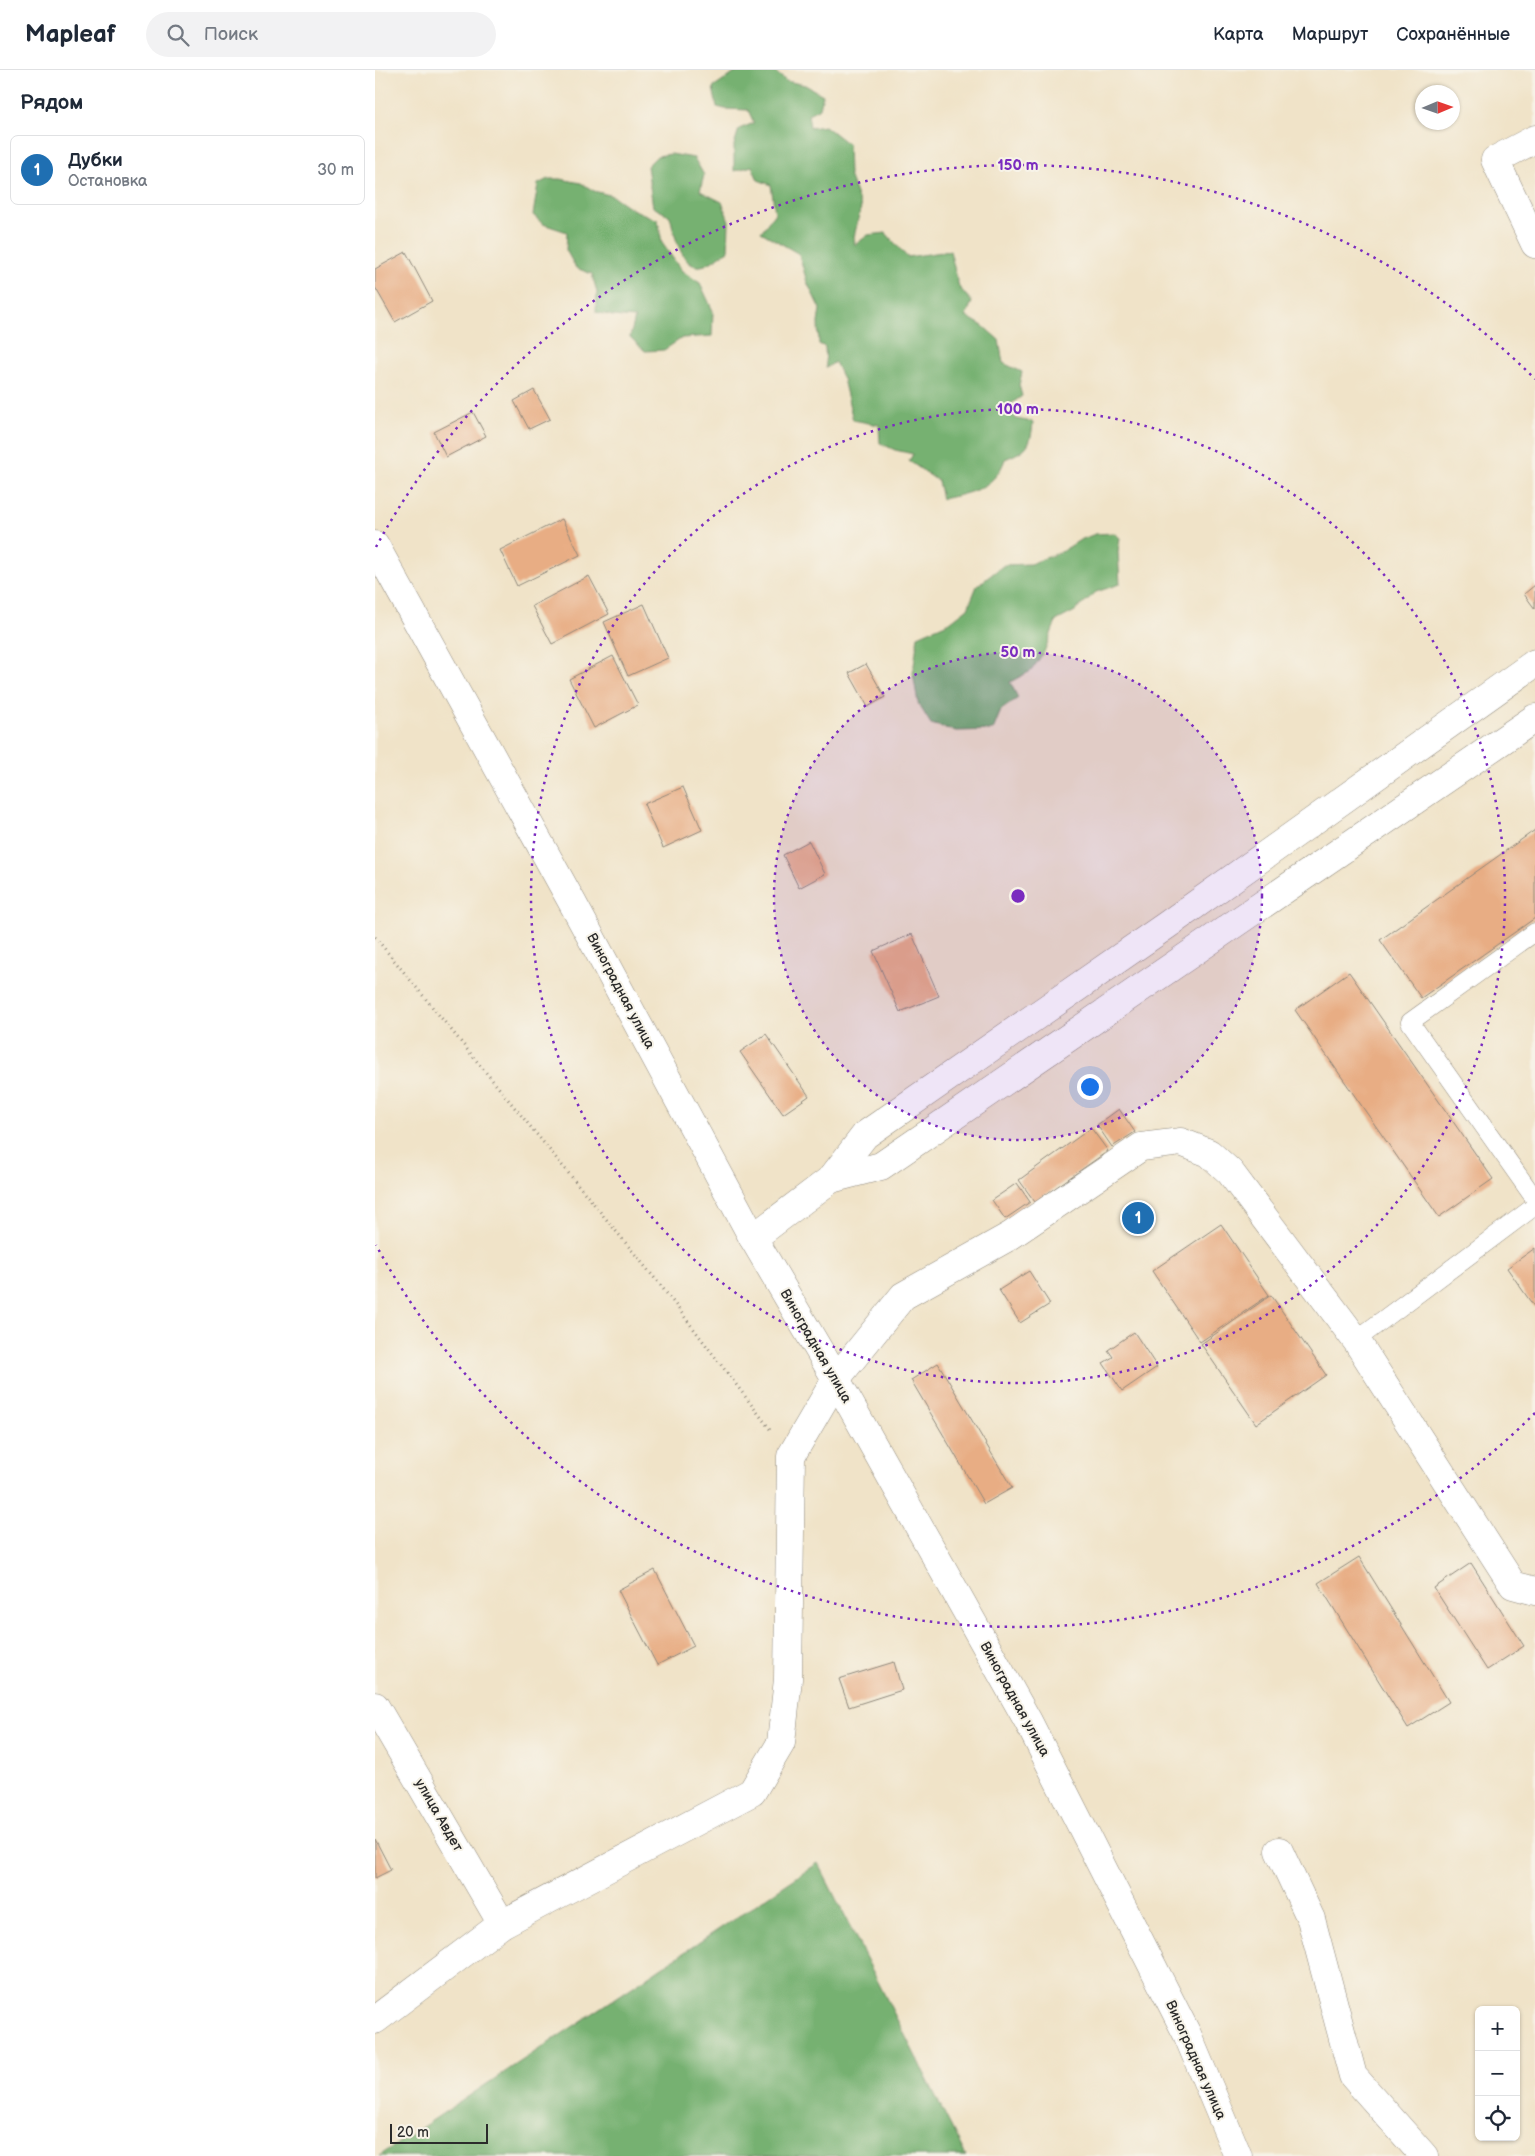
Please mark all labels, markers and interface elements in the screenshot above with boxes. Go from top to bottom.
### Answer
search box [146,12,496,57]
text: Mapleaf [25,20,116,49]
icon: search [164,21,192,49]
text: Поиск [204,23,258,46]
text: Карта [1213,24,1264,45]
text: Маршрут [1292,24,1368,45]
text: Сохранённые [1396,24,1510,45]
north arrow [1415,85,1460,130]
text: Рядом [20,90,83,115]
text: Дубки [68,149,123,172]
text: 150 m [997,156,1039,175]
text: 1 [34,161,40,180]
text: 30 m [317,161,354,180]
text: Остановка [68,172,147,191]
text: 100 m [997,400,1039,419]
text: 50 m [1001,643,1036,662]
centre of rings [1009,887,1027,905]
street label: Виноградная улица [583,930,659,1052]
your location [1077,1074,1103,1100]
pin: 1 [1122,1199,1154,1237]
street label: Виноградная улица [776,1286,856,1407]
street label: Виноградная улица [976,1639,1054,1760]
street label: улица Авдет [411,1776,467,1855]
street label: Виноградная улица [1162,1998,1230,2123]
map controls [1475,2006,1520,2141]
button: + [1475,2006,1520,2051]
button: − [1475,2051,1520,2096]
button: locate [1475,2096,1520,2141]
scale bar [390,2121,487,2144]
text: 20 m [397,2124,429,2141]

